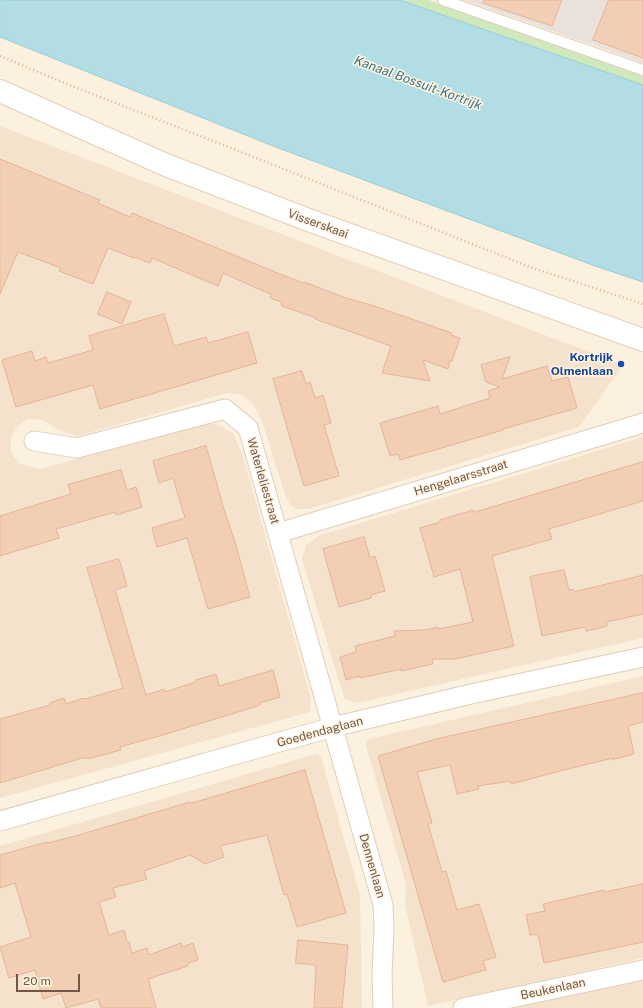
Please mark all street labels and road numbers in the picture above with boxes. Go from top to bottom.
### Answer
street label: Visserskaai [286,206,350,242]
street label: Waterleliestraat [244,436,282,526]
street label: Hengelaarsstraat [412,457,510,499]
street label: Goedendaglaan [276,714,364,750]
street label: Dennenlaan [356,832,388,900]
street label: Beukenlaan [519,975,587,1003]

